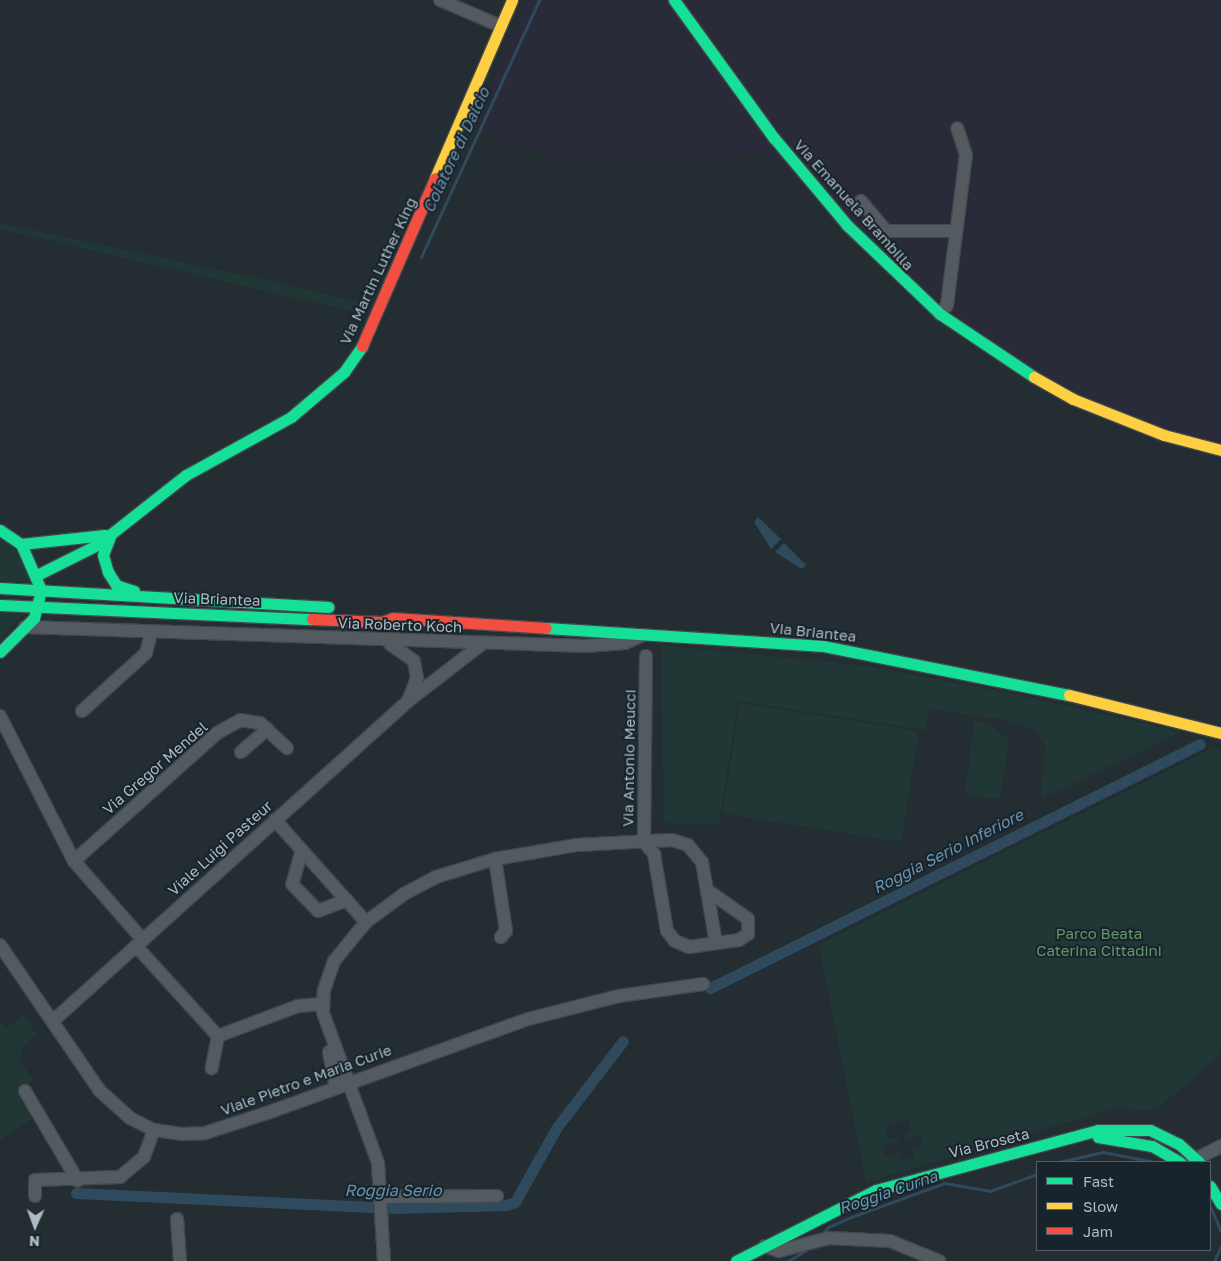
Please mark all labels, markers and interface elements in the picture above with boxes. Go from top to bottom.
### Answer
water label: Colatore di Dalcio [419,84,493,216]
street label: Via Emanuela Brambilla [790,136,918,274]
street label: Via Martin Luther King [336,194,420,348]
street label: Via Briantea [173,588,261,610]
street label: Via Roberto Koch [337,614,463,636]
street label: Via Briantea [769,619,857,645]
street label: Via Antonio Meucci [619,689,639,827]
street label: Via Gregor Mendel [99,718,211,818]
street label: Viale Luigi Pasteur [164,797,276,899]
water label: Roggia Serio Inferiore [870,805,1026,897]
park label: Parco Beata Caterina Cittadini [1036,924,1162,959]
street label: Viale Pietro e Maria Curie [218,1041,394,1119]
street label: Via Broseta [947,1124,1031,1162]
legend [1036,1161,1211,1251]
water label: Roggia Curna [836,1166,940,1218]
text: Fast [1083,1172,1114,1190]
water label: Roggia Serio [345,1180,441,1200]
text: Slow [1083,1197,1118,1215]
north arrow [10,1201,60,1251]
text: Jam [1083,1222,1113,1240]
text: N [29,1233,40,1250]

